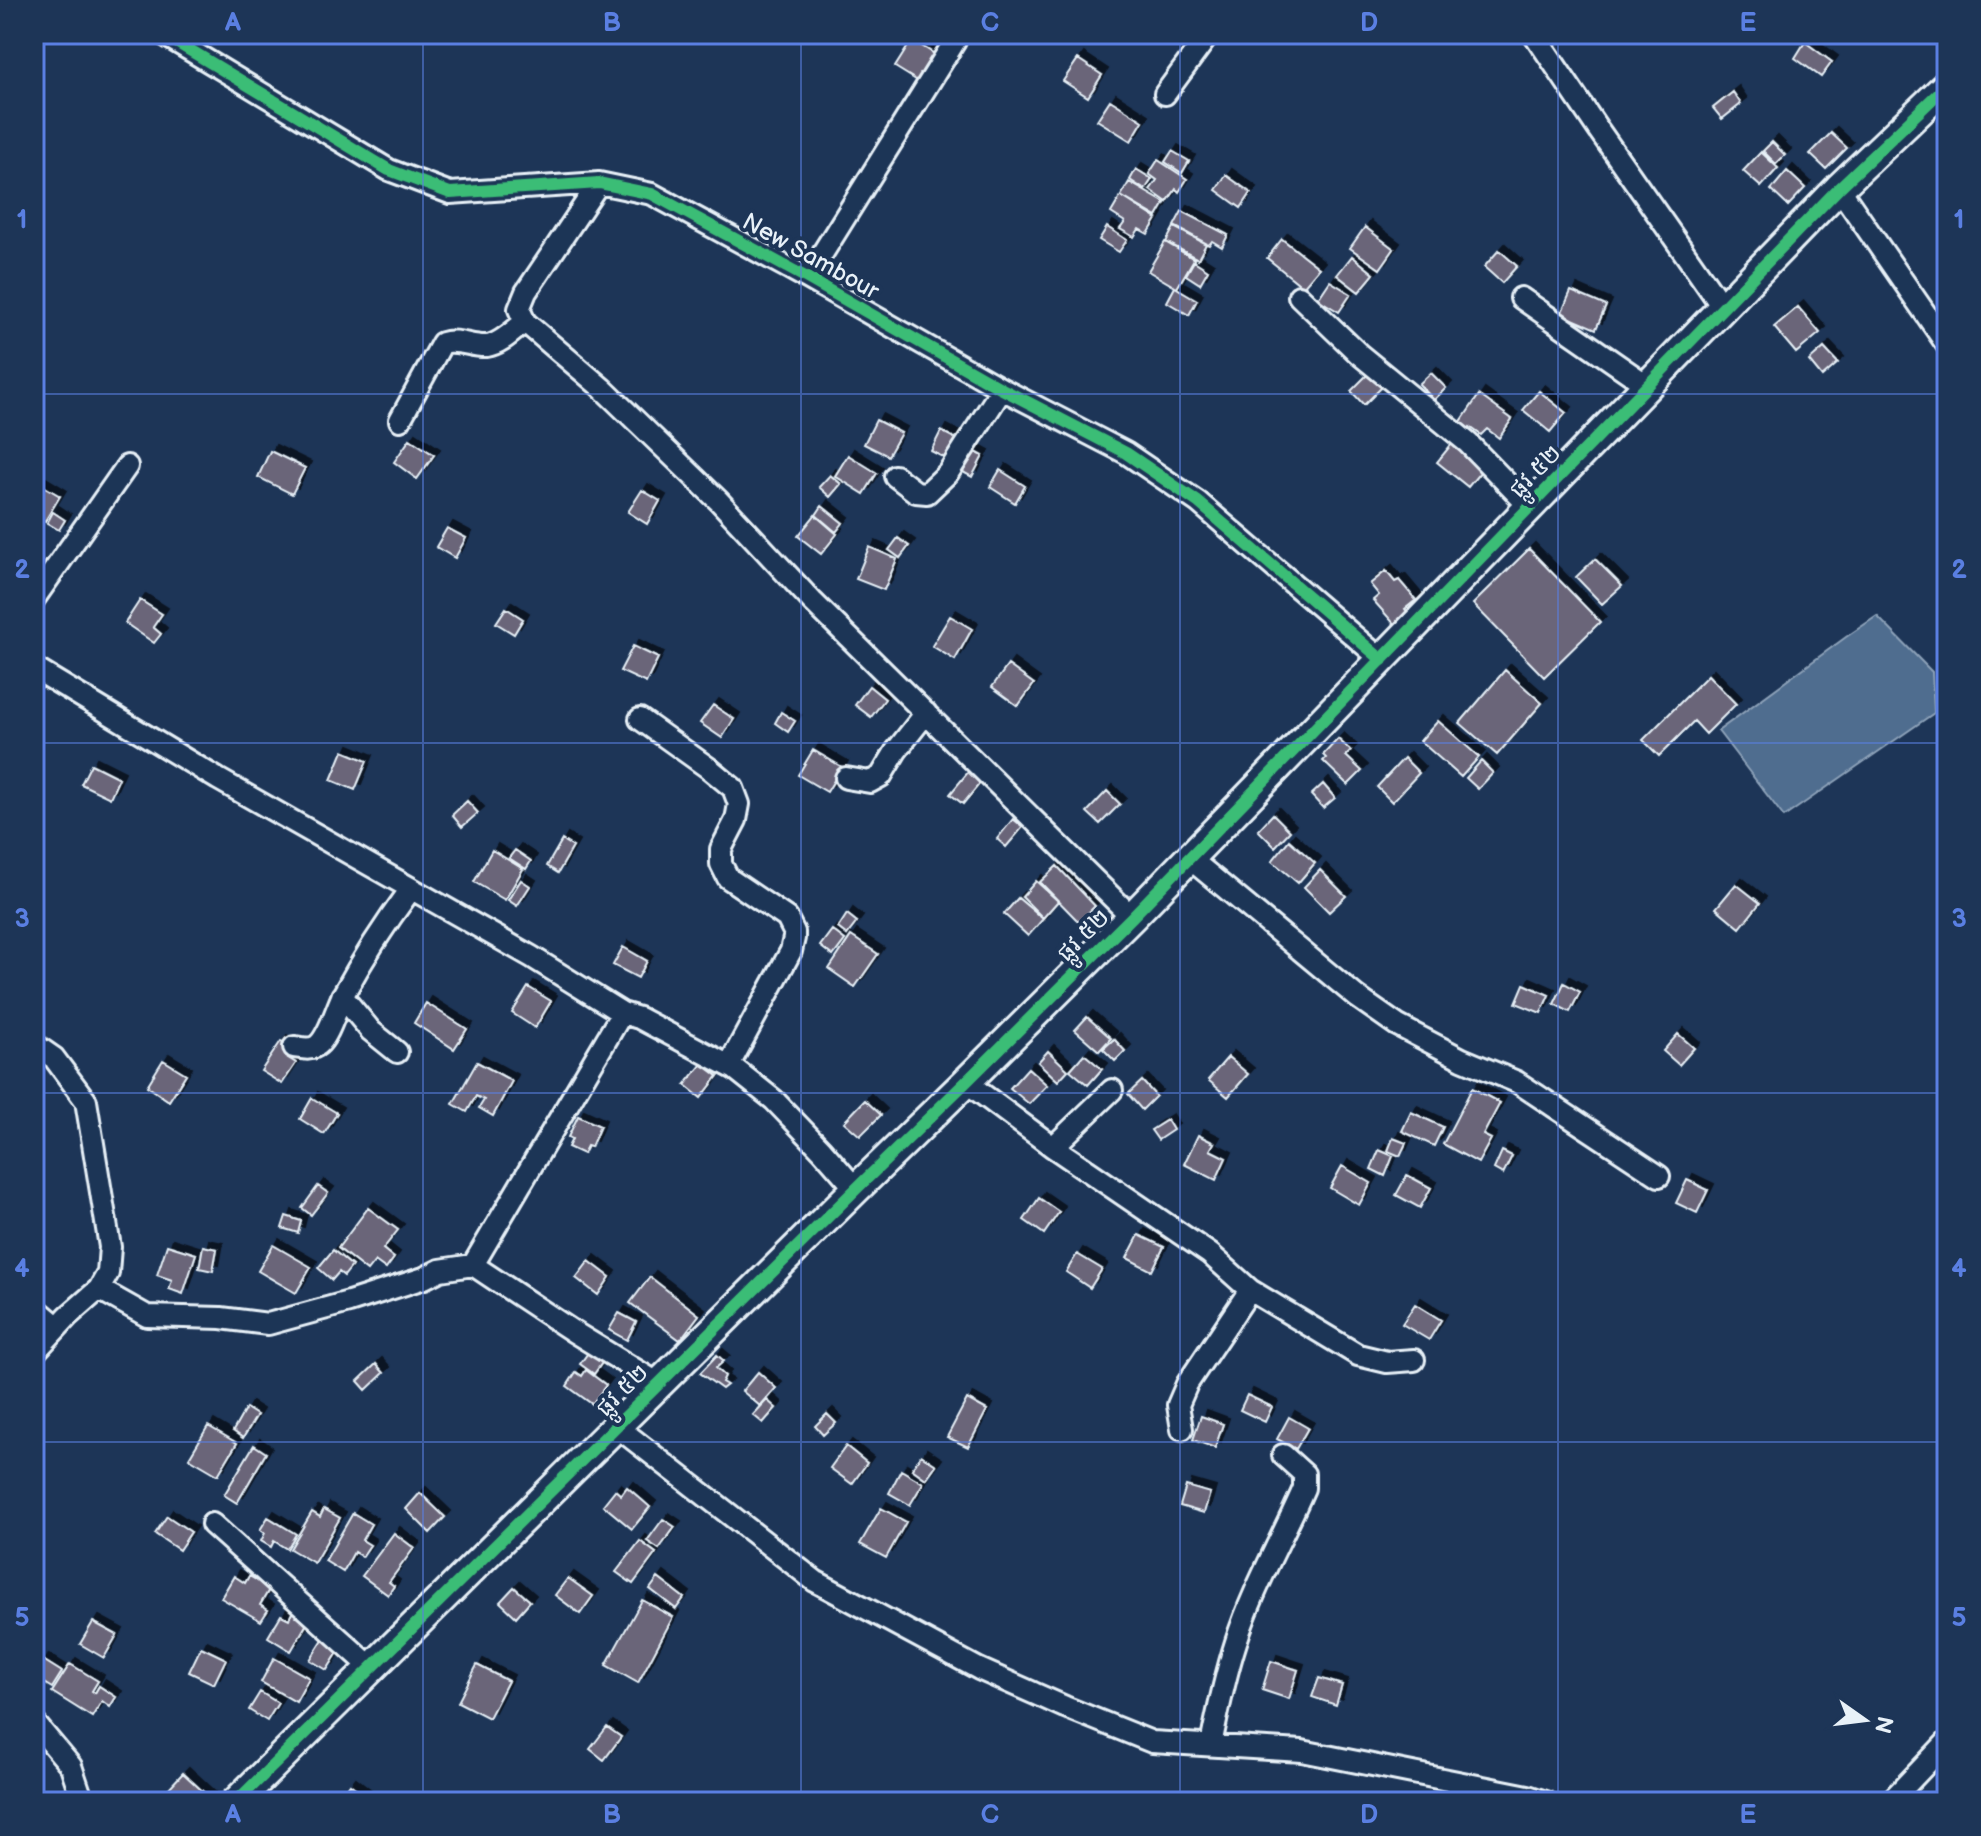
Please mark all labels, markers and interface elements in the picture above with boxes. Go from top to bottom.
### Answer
text: A [224,8,241,39]
text: B [603,8,621,39]
text: C [981,8,999,39]
text: D [1360,8,1378,39]
text: E [1740,8,1757,39]
text: 1 [17,205,27,236]
text: 1 [1954,205,1964,236]
street label: New Sambour [737,207,884,306]
street label: ផ្លូវ ៥២ [1503,439,1573,509]
text: 2 [14,555,30,586]
text: 2 [1951,555,1967,586]
street label: ផ្លូវ ៥២ [1051,903,1121,973]
text: 3 [14,904,30,935]
text: 3 [1951,904,1967,935]
text: 4 [14,1254,30,1285]
text: 4 [1951,1254,1967,1285]
street label: ផ្លូវ ៥២ [590,1358,660,1428]
text: 5 [14,1603,30,1634]
text: 5 [1951,1603,1967,1634]
north arrow [1825,1680,1905,1760]
text: N [1868,1713,1898,1736]
text: A [224,1800,241,1831]
text: B [603,1800,621,1831]
text: C [981,1800,999,1831]
text: D [1360,1800,1378,1831]
text: E [1740,1800,1757,1831]

